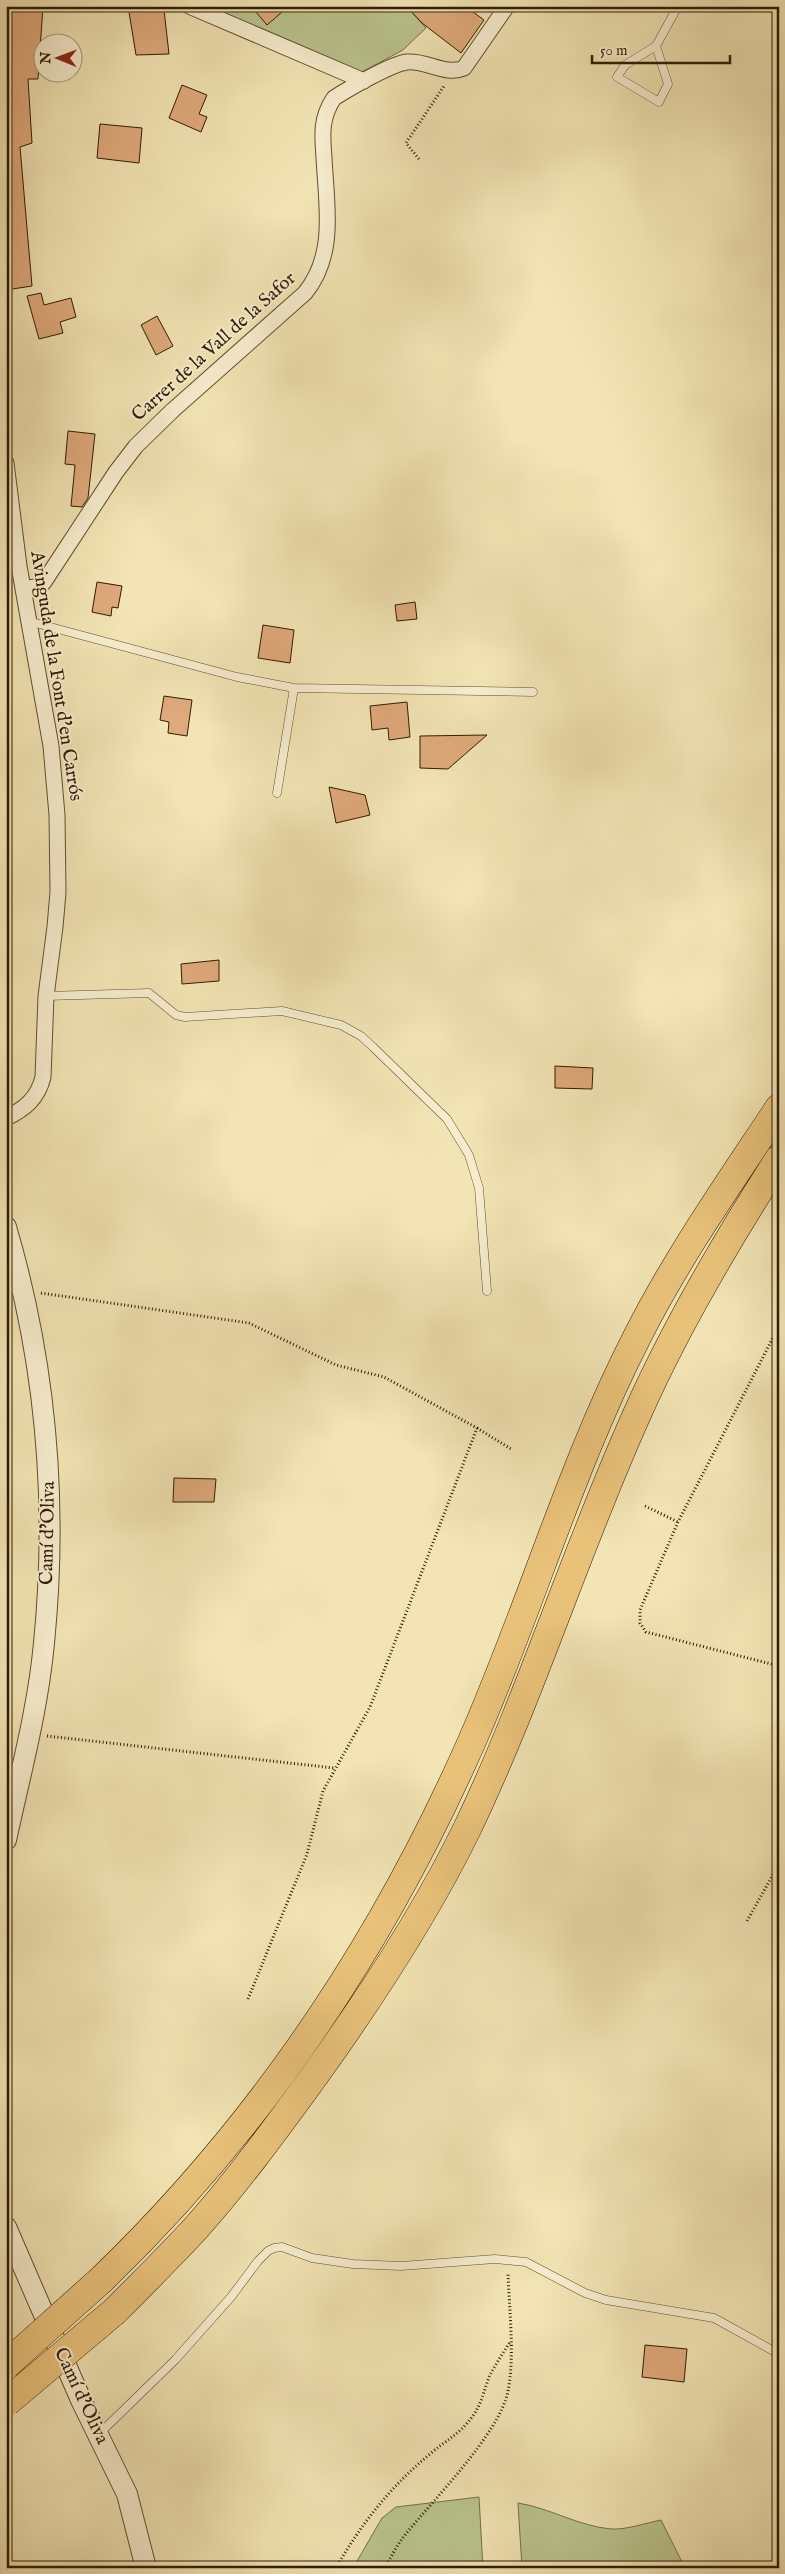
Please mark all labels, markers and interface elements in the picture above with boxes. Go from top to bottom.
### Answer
north arrow [32,32,82,82]
scale bar [592,32,730,64]
text: 50 m [600,41,628,60]
text: N [37,52,55,65]
street label: Carrer de la Vall de la Safor [127,267,301,427]
street label: Avinguda de la Font d'en Carrós [24,548,88,803]
street label: Camí d’Oliva [35,1480,61,1585]
street label: Camí d’Oliva [48,2344,114,2449]

